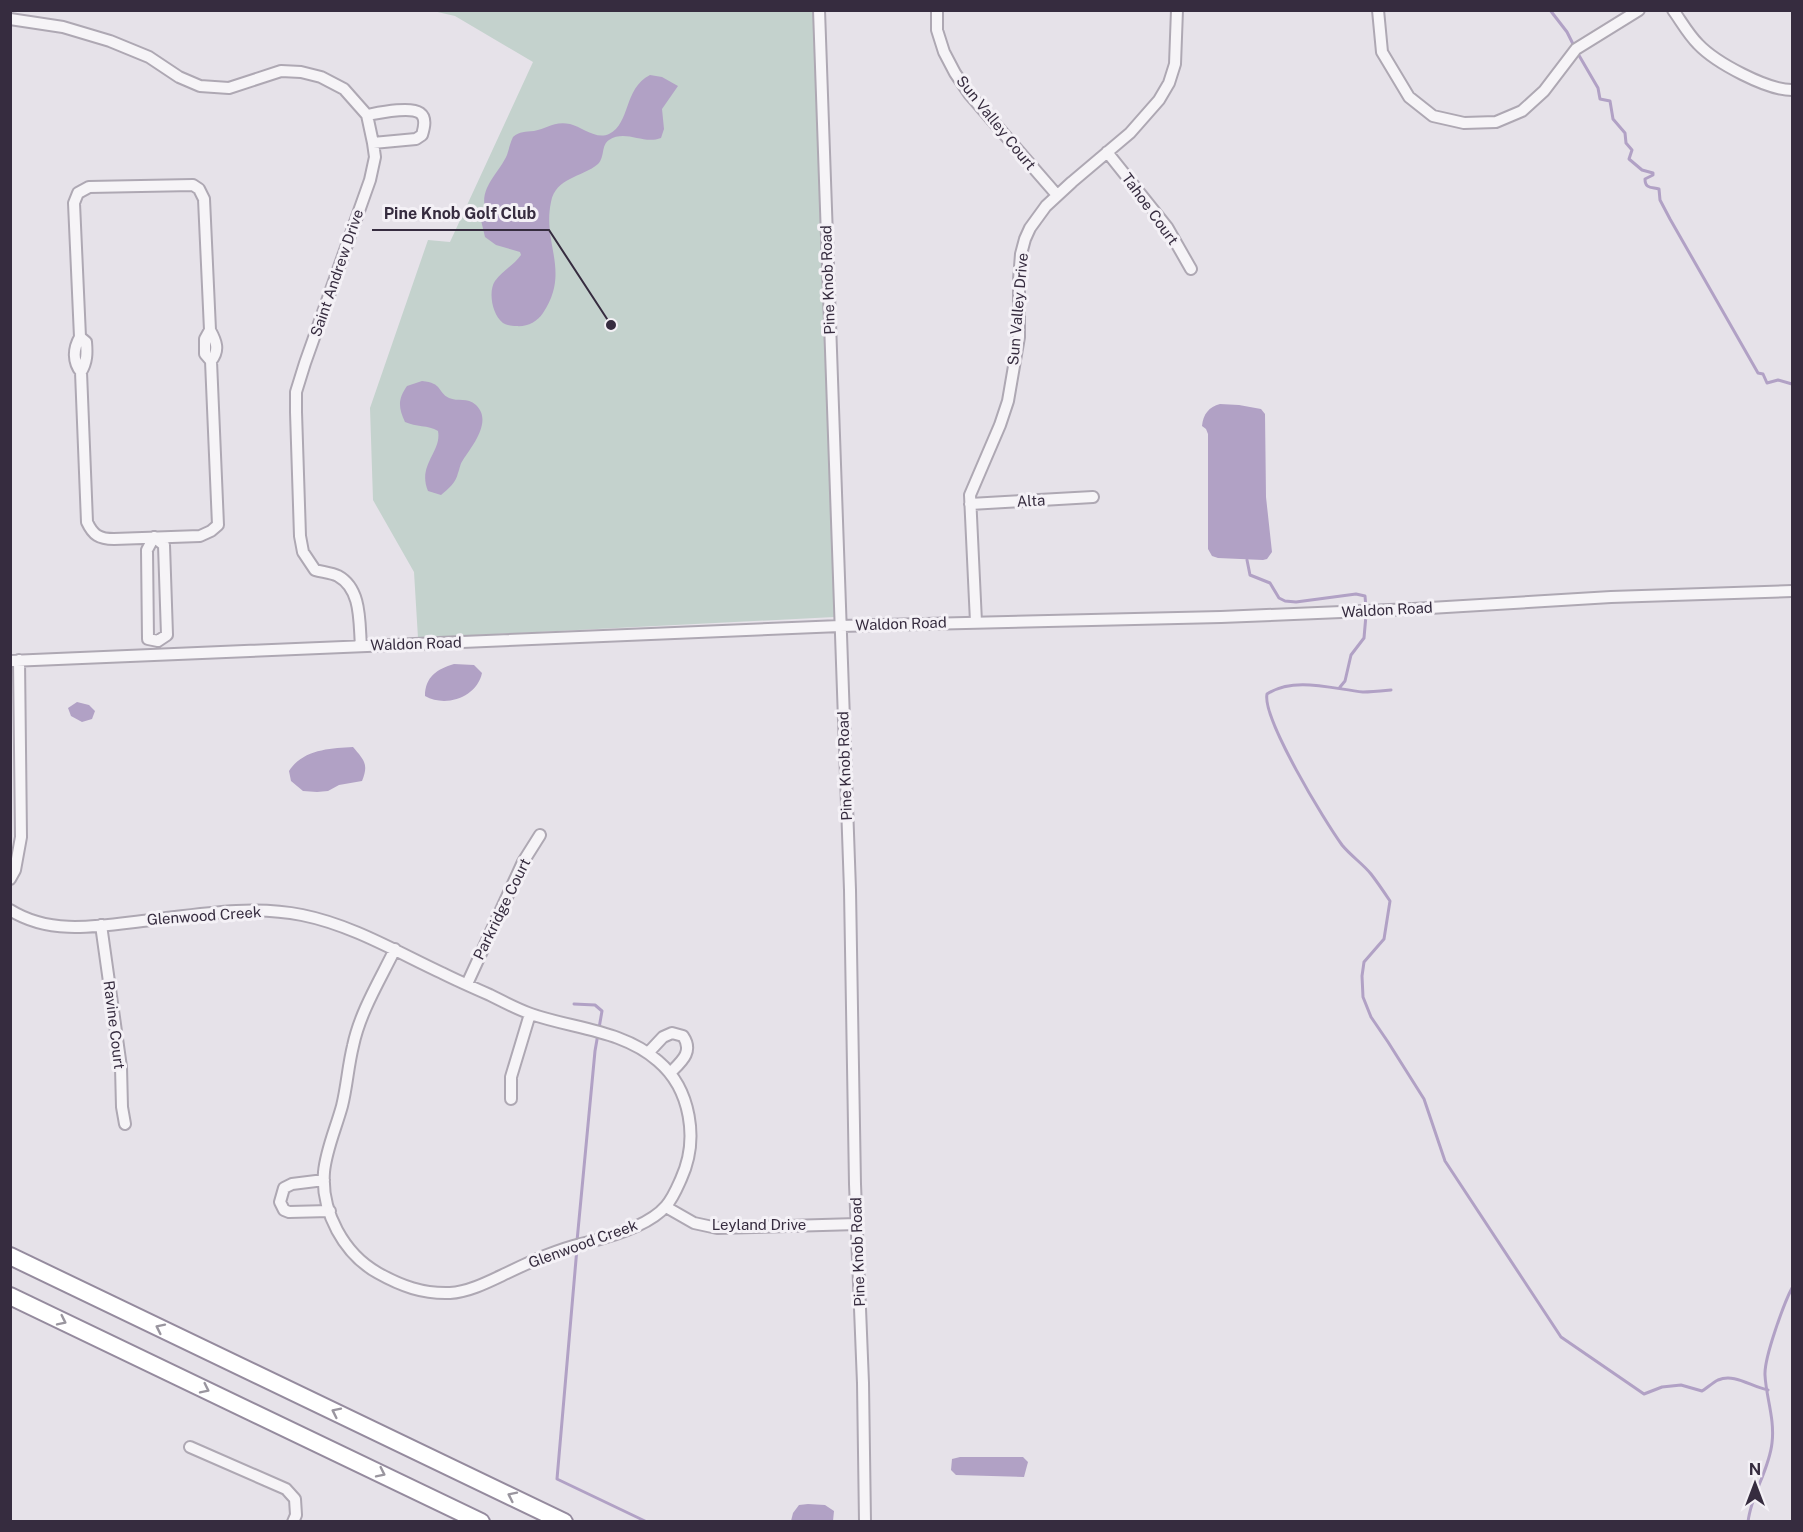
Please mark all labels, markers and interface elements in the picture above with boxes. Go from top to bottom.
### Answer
street label: Sun Valley Court [953,72,1040,173]
street label: Tahoe Court [1119,170,1182,248]
callout: Pine Knob Golf Club [372,196,549,230]
text: Pine Knob Golf Club [384,204,537,223]
street label: Saint Andrew Drive [307,207,366,339]
street label: Pine Knob Road [817,225,838,335]
street label: Sun Valley Drive [1004,252,1031,366]
street label: Alta [1016,491,1046,510]
street label: Waldon Road [1341,599,1433,620]
street label: Waldon Road [855,613,947,634]
street label: Waldon Road [370,633,462,654]
street label: Pine Knob Road [834,711,855,821]
street label: Parkridge Court [470,855,534,962]
street label: Glenwood Creek [146,903,262,928]
street label: Ravine Court [101,980,128,1070]
street label: Pine Knob Road [847,1197,868,1307]
street label: Glenwood Creek [526,1216,640,1271]
street label: Leyland Drive [712,1216,806,1233]
one-way arrow [56,1314,67,1326]
one-way arrow [155,1323,166,1335]
one-way arrow [199,1382,210,1394]
one-way arrow [331,1408,342,1419]
north arrow [1725,1454,1785,1514]
text: N [1749,1460,1761,1479]
one-way arrow [375,1466,386,1478]
one-way arrow [507,1492,518,1504]

